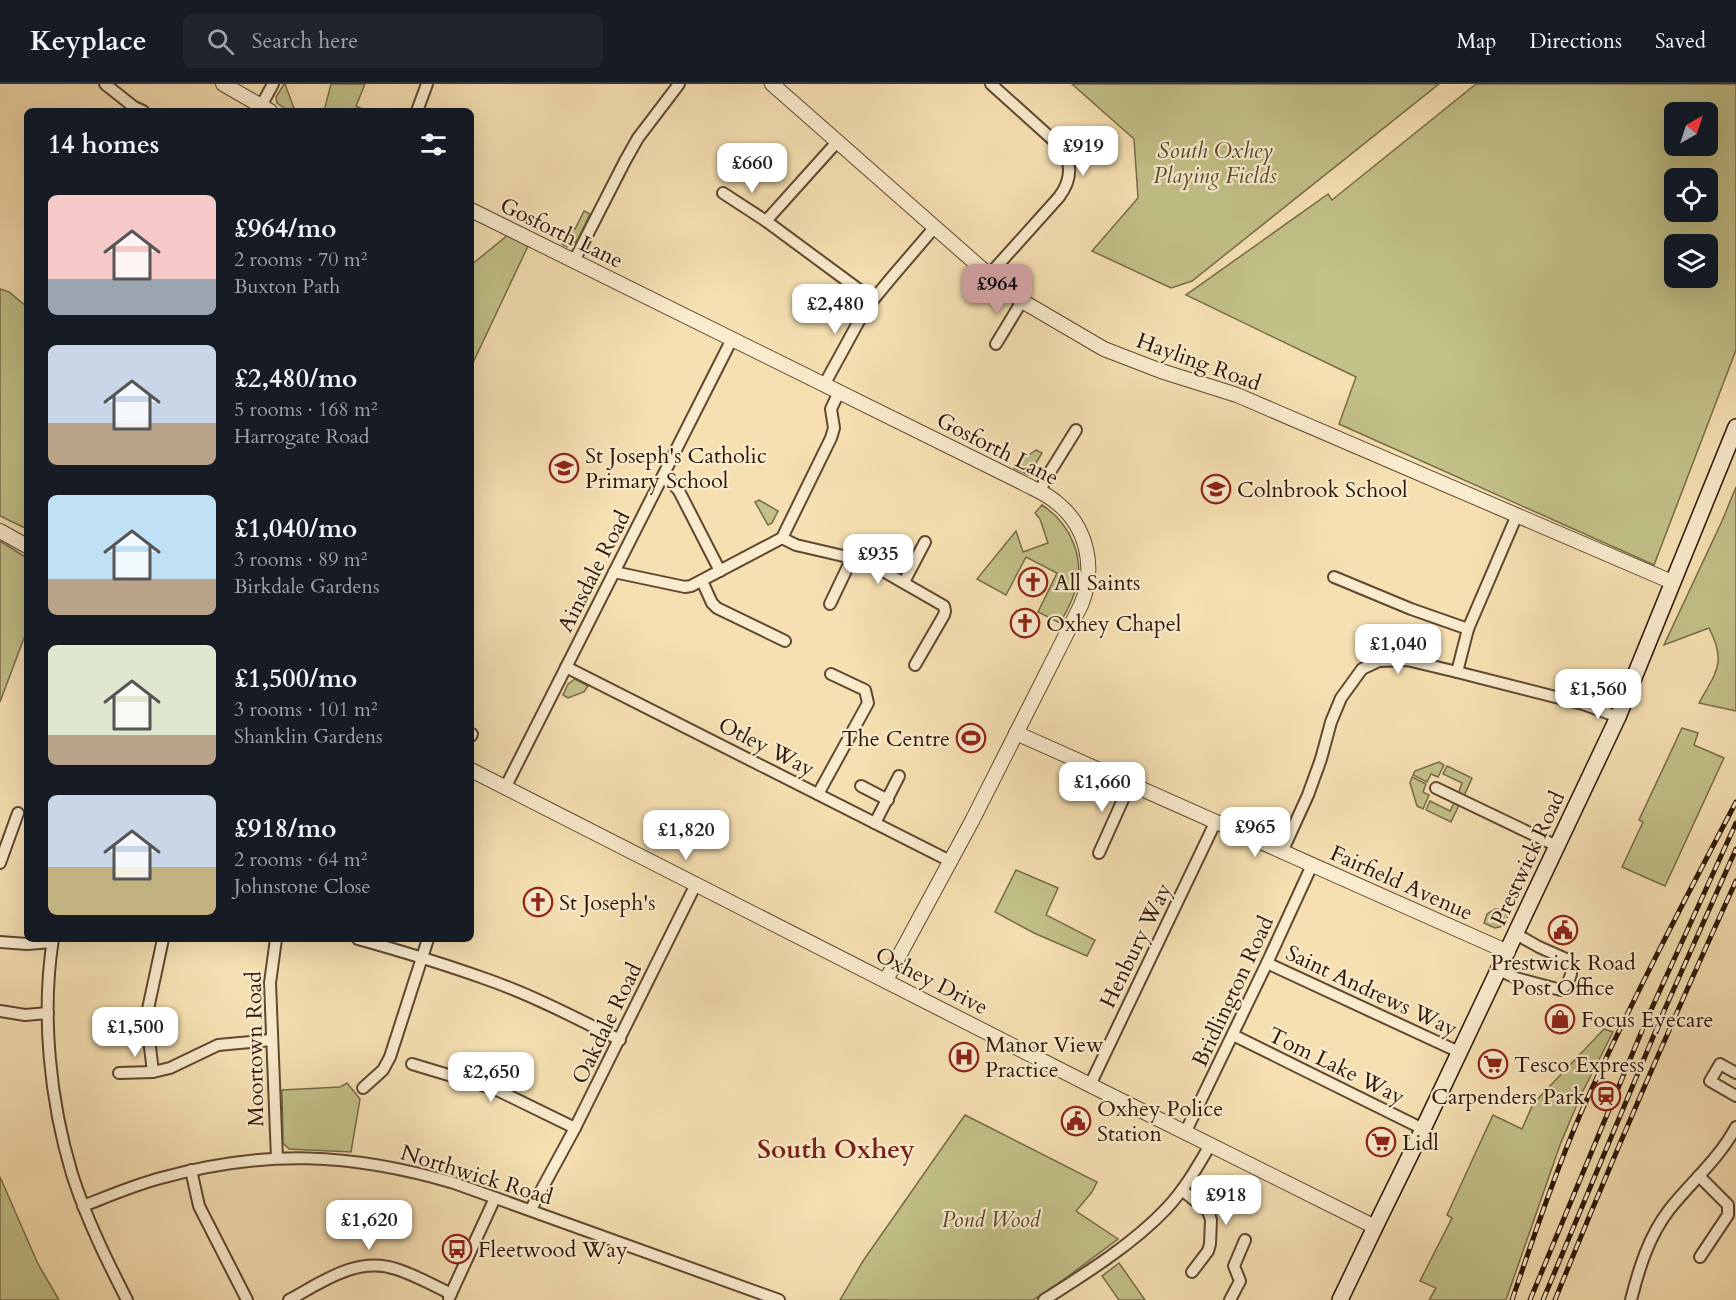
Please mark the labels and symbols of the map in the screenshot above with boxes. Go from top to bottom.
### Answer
north arrow [1664,102,1718,156]
pin: £919 [1047,126,1119,177]
park label: South Oxhey Playing Fields [1153,136,1277,191]
pin: £660 [716,143,788,194]
street label: Gosforth Lane [495,190,628,276]
pin: £964 [961,264,1033,315]
pin: £2,480 [786,284,884,335]
street label: Hayling Road [1132,326,1265,398]
street label: Gosforth Lane [931,405,1064,493]
place label: St Joseph's Catholic Primary School [585,441,767,496]
school or university icon: St Joseph's Catholic Primary School [548,452,580,484]
school or university icon: Colnbrook School [1200,473,1232,505]
place label: Colnbrook School [1237,475,1408,505]
street label: Ainsdale Road [550,505,638,637]
pin: £935 [842,534,914,585]
church icon: All Saints [1017,566,1049,598]
place label: All Saints [1054,568,1140,598]
church icon: Oxhey Chapel [1009,607,1041,639]
place label: Oxhey Chapel [1046,609,1182,639]
pin: £1,040 [1349,624,1447,675]
pin: £1,560 [1549,669,1647,720]
street label: Otley Way [713,710,820,784]
sports icon: The Centre [955,722,987,754]
place label: The Centre [842,724,950,754]
pin: £1,660 [1053,762,1151,813]
street label: Prestwick Road [1484,786,1572,931]
pin: £965 [1219,807,1291,858]
pin: £1,820 [637,810,735,861]
street label: Fairfield Avenue [1326,838,1478,928]
street label: Henbury Way [1093,878,1179,1013]
church icon: St Joseph's [522,886,554,918]
place label: St Joseph's [559,888,656,918]
street label: Bridlington Road [1185,911,1281,1072]
public building icon: Prestwick Road Post Office [1547,914,1579,946]
street label: Saint Andrews Way [1281,938,1463,1044]
street label: Oxhey Drive [870,940,993,1022]
place label: Prestwick Road Post Office [1490,948,1636,1003]
street label: Oakdale Road [565,958,649,1089]
street label: Moortown Road [239,971,271,1127]
shop icon: Focus Eyecare [1544,1003,1576,1035]
place label: Focus Eyecare [1581,1005,1714,1035]
pin: £1,500 [86,1007,184,1058]
street label: Tom Lake Way [1263,1020,1410,1112]
place label: Manor View Practice [985,1030,1104,1085]
hospital icon: Manor View Practice [948,1041,980,1073]
supermarket icon: Tesco Express [1477,1048,1509,1080]
place label: Tesco Express [1514,1050,1644,1080]
pin: £2,650 [442,1052,540,1103]
station icon: Carpenders Park [1590,1080,1622,1112]
place label: Carpenders Park [1431,1082,1585,1112]
place label: Oxhey Police Station [1097,1094,1223,1149]
public building icon: Oxhey Police Station [1060,1105,1092,1137]
supermarket icon: Lidl [1365,1126,1397,1158]
place label: Lidl [1402,1128,1439,1158]
district label: South Oxhey [757,1132,915,1167]
street label: Northwick Road [397,1138,557,1212]
pin: £918 [1190,1175,1262,1226]
pin: £1,620 [320,1200,418,1251]
park label: Pond Wood [942,1205,1042,1235]
bus stop icon: Fleetwood Way [441,1233,473,1265]
place label: Fleetwood Way [478,1235,628,1265]

